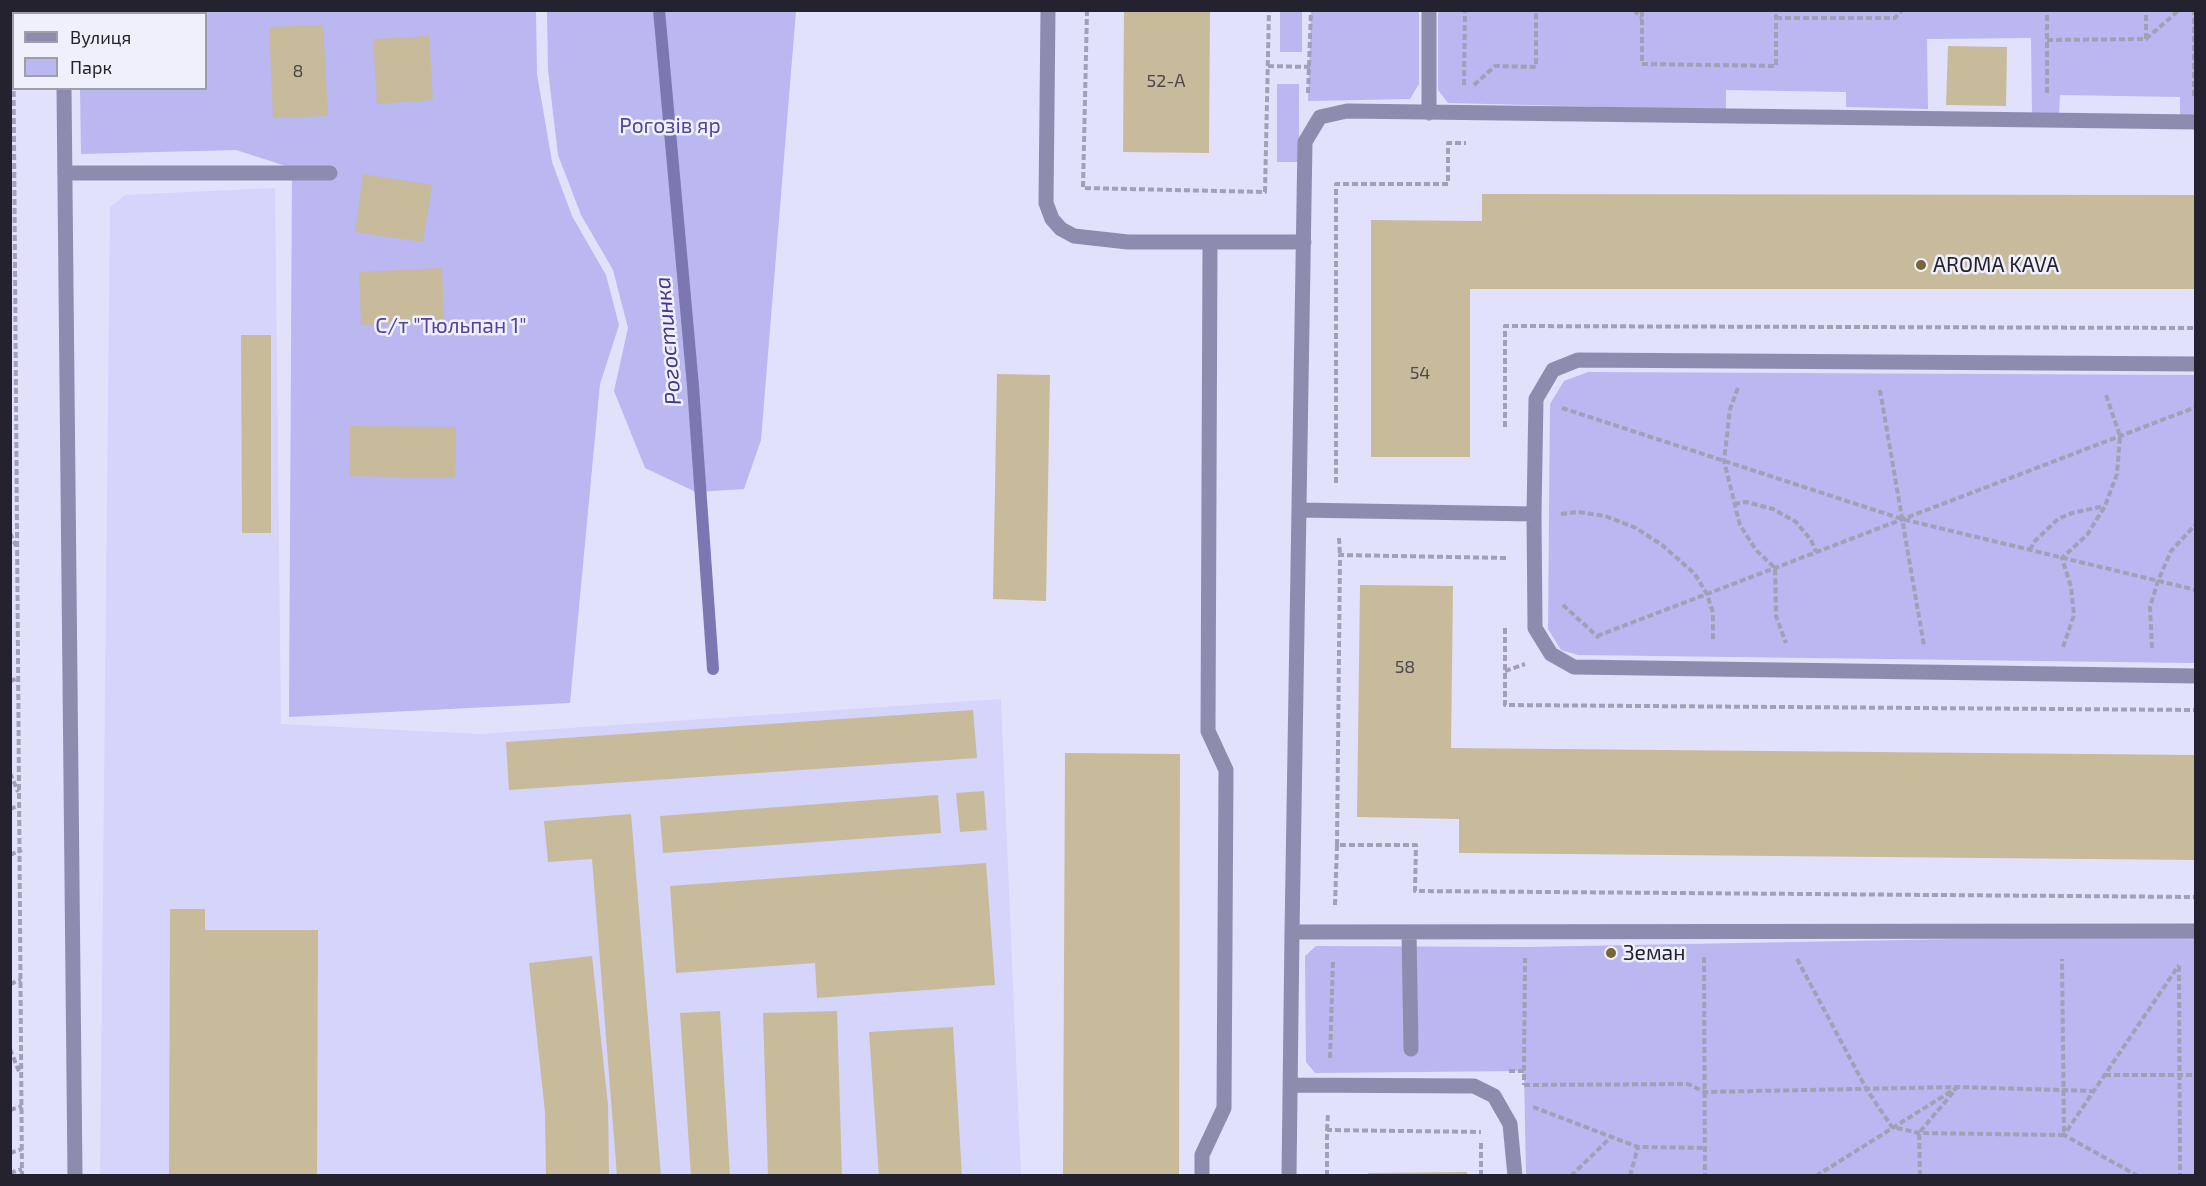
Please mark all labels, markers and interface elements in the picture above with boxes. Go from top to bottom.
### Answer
legend [12,12,207,90]
text: Вулиця [70,26,131,48]
text: Парк [70,56,112,78]
house number: 8 [293,60,303,82]
house number: 52-А [1146,70,1186,92]
park label: Рогозів яр [619,113,721,139]
place label: AROMA KAVA [1933,252,2059,278]
marker: AROMA KAVA [1914,258,1928,272]
water label: Рогостинка [649,276,687,406]
park label: С/т "Тюльпан 1" [375,313,527,339]
house number: 54 [1410,362,1430,384]
house number: 58 [1395,656,1415,678]
place label: Земан [1623,940,1685,966]
marker: Земан [1604,946,1618,960]

